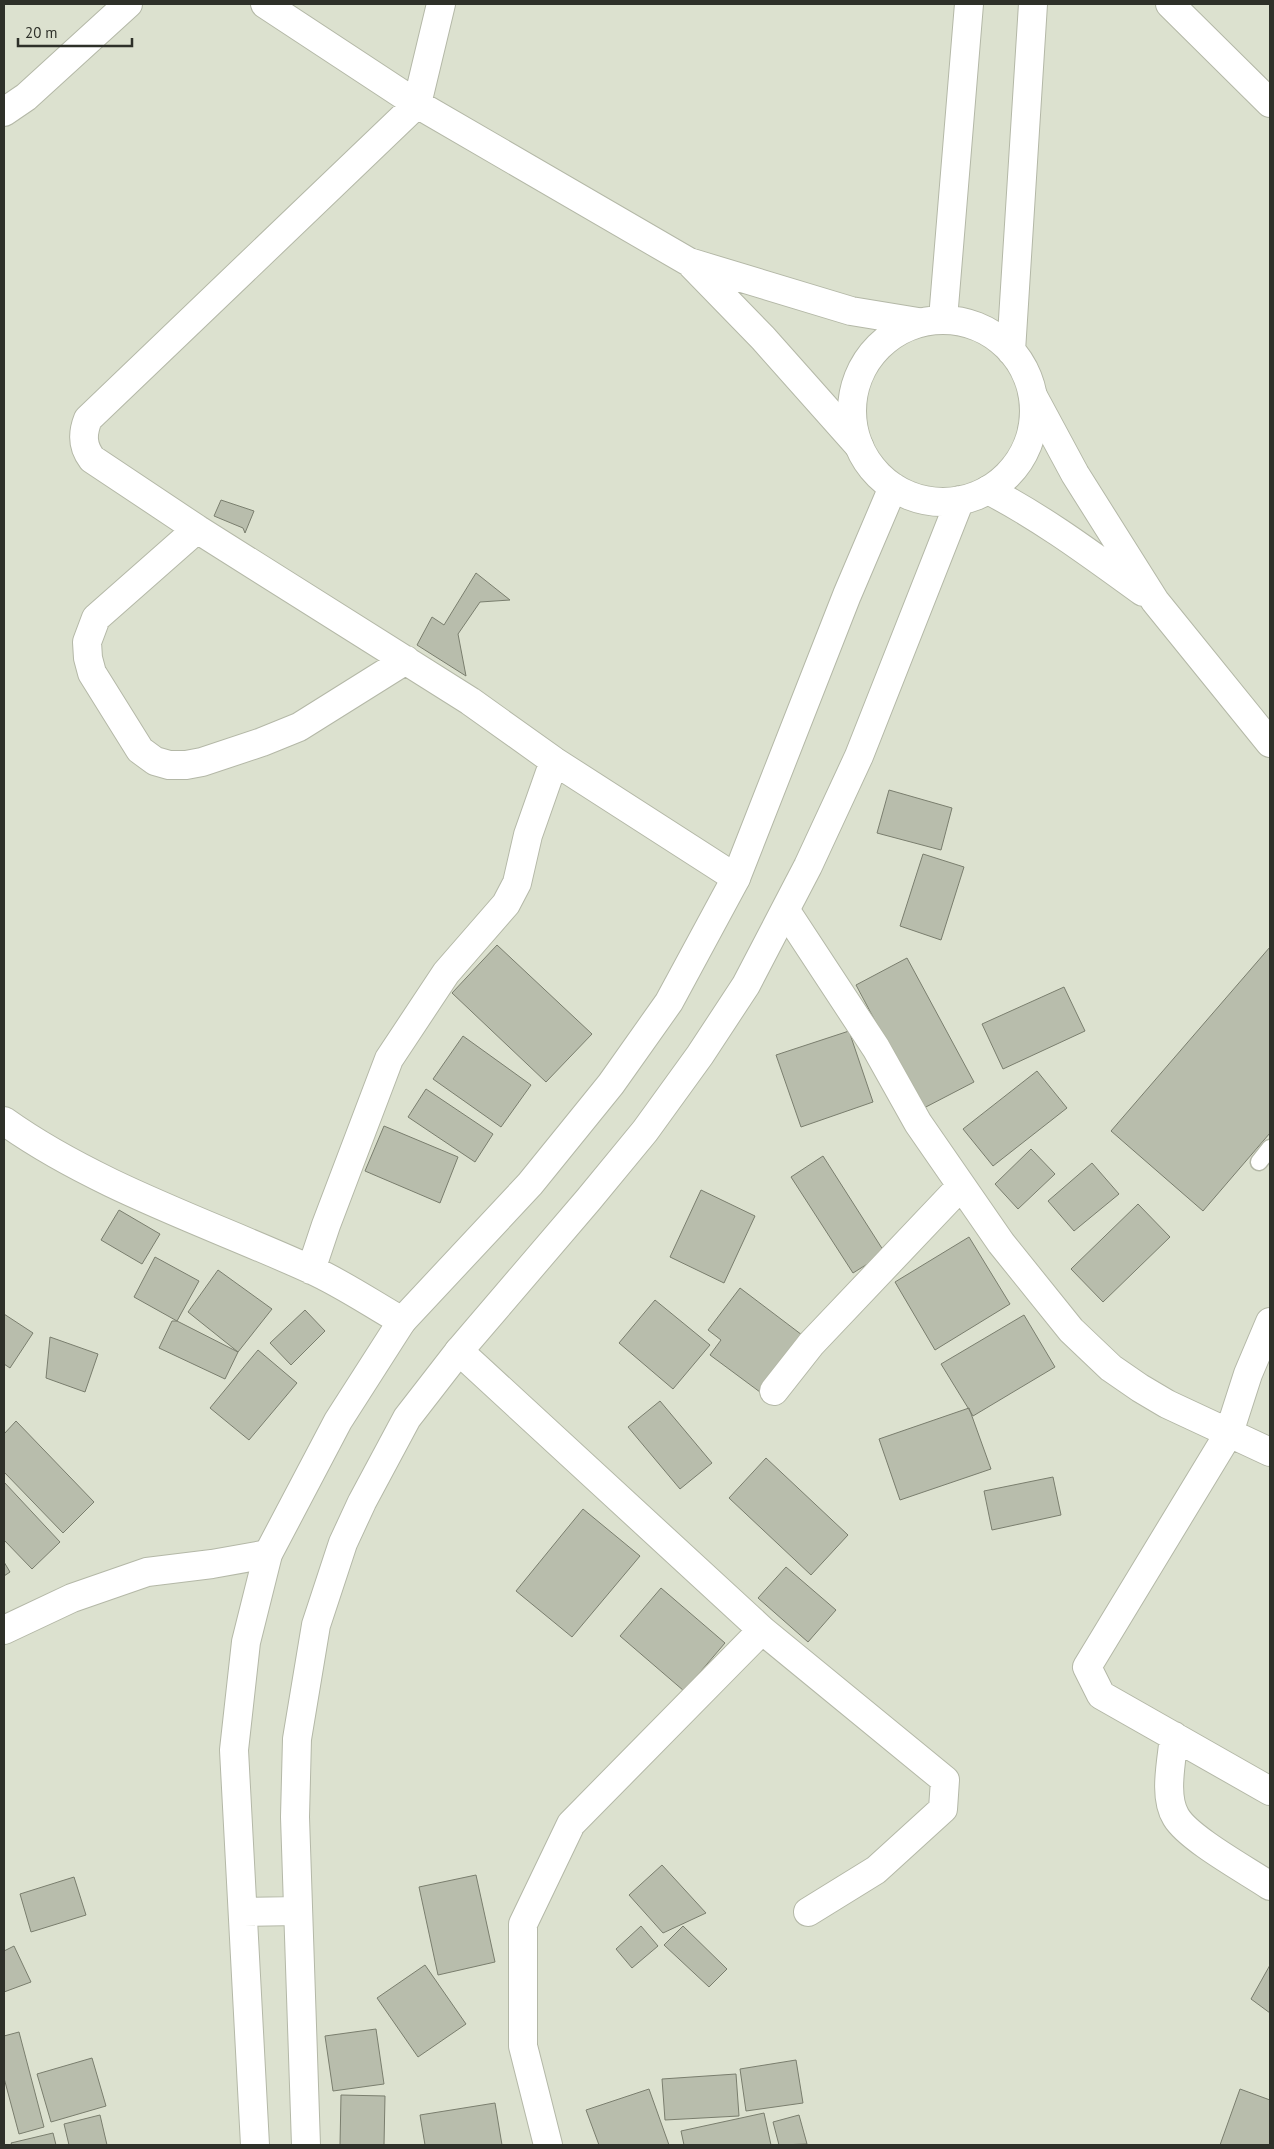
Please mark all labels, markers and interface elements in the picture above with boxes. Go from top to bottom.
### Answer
scale bar [18,15,131,47]
text: 20 m [25,23,58,42]

